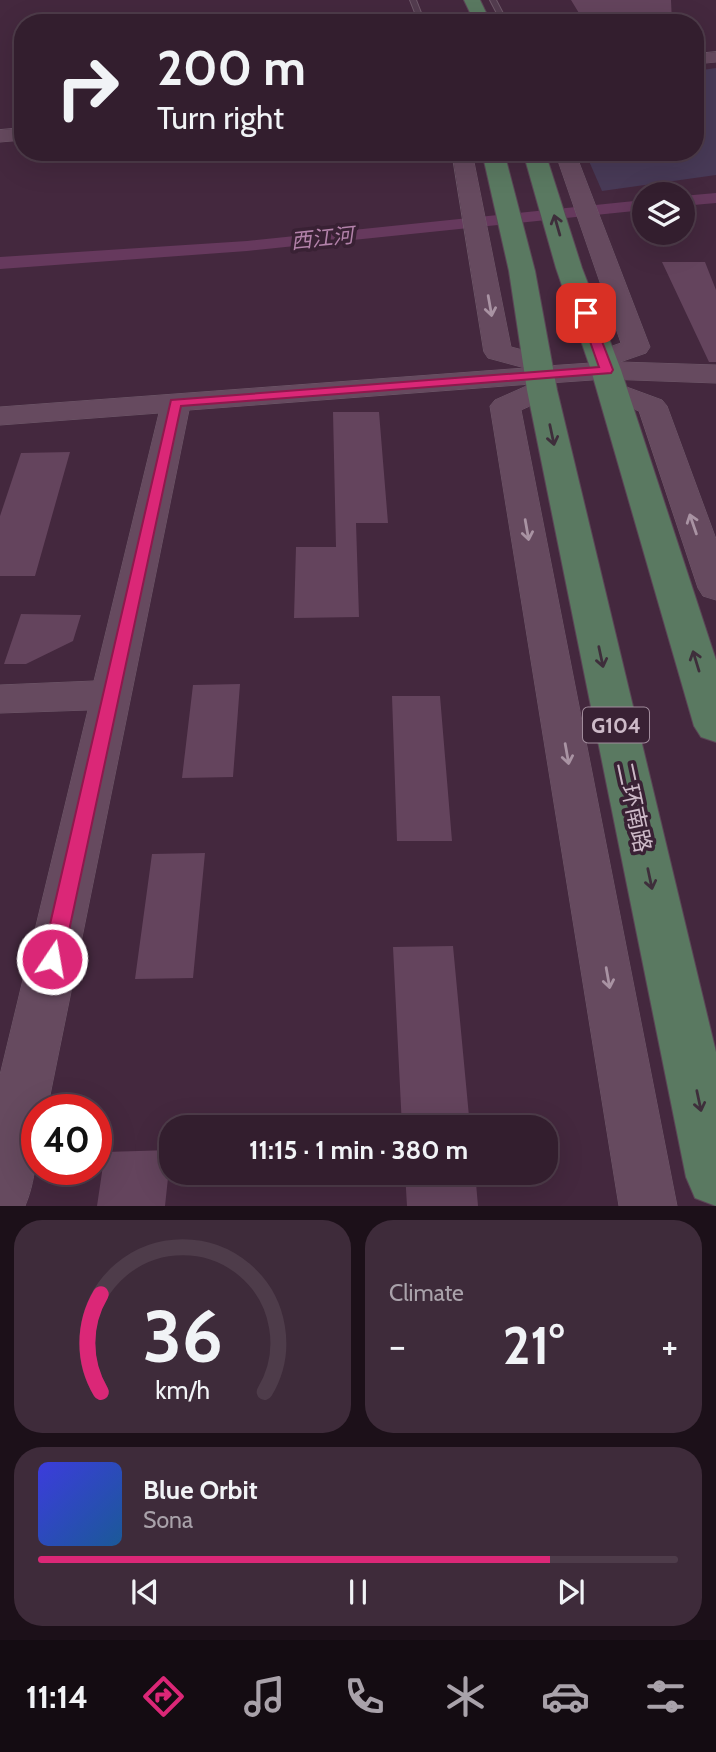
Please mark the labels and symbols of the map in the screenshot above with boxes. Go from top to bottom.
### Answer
one-way arrow [550,214,563,236]
water label: 西江河 [289,222,359,254]
pin [556,283,616,343]
one-way arrow [484,294,497,317]
one-way arrow [546,423,559,446]
one-way arrow [686,513,699,535]
one-way arrow [521,518,534,541]
one-way arrow [595,645,608,668]
one-way arrow [689,650,701,672]
road number: G104 [583,708,649,742]
one-way arrow [561,742,575,765]
street label: 二环南路 [611,759,657,855]
one-way arrow [644,867,657,890]
position arrow [15,922,89,996]
one-way arrow [601,966,615,989]
one-way arrow [693,1089,707,1112]
speed limit sign: 40 [21,1094,112,1185]

